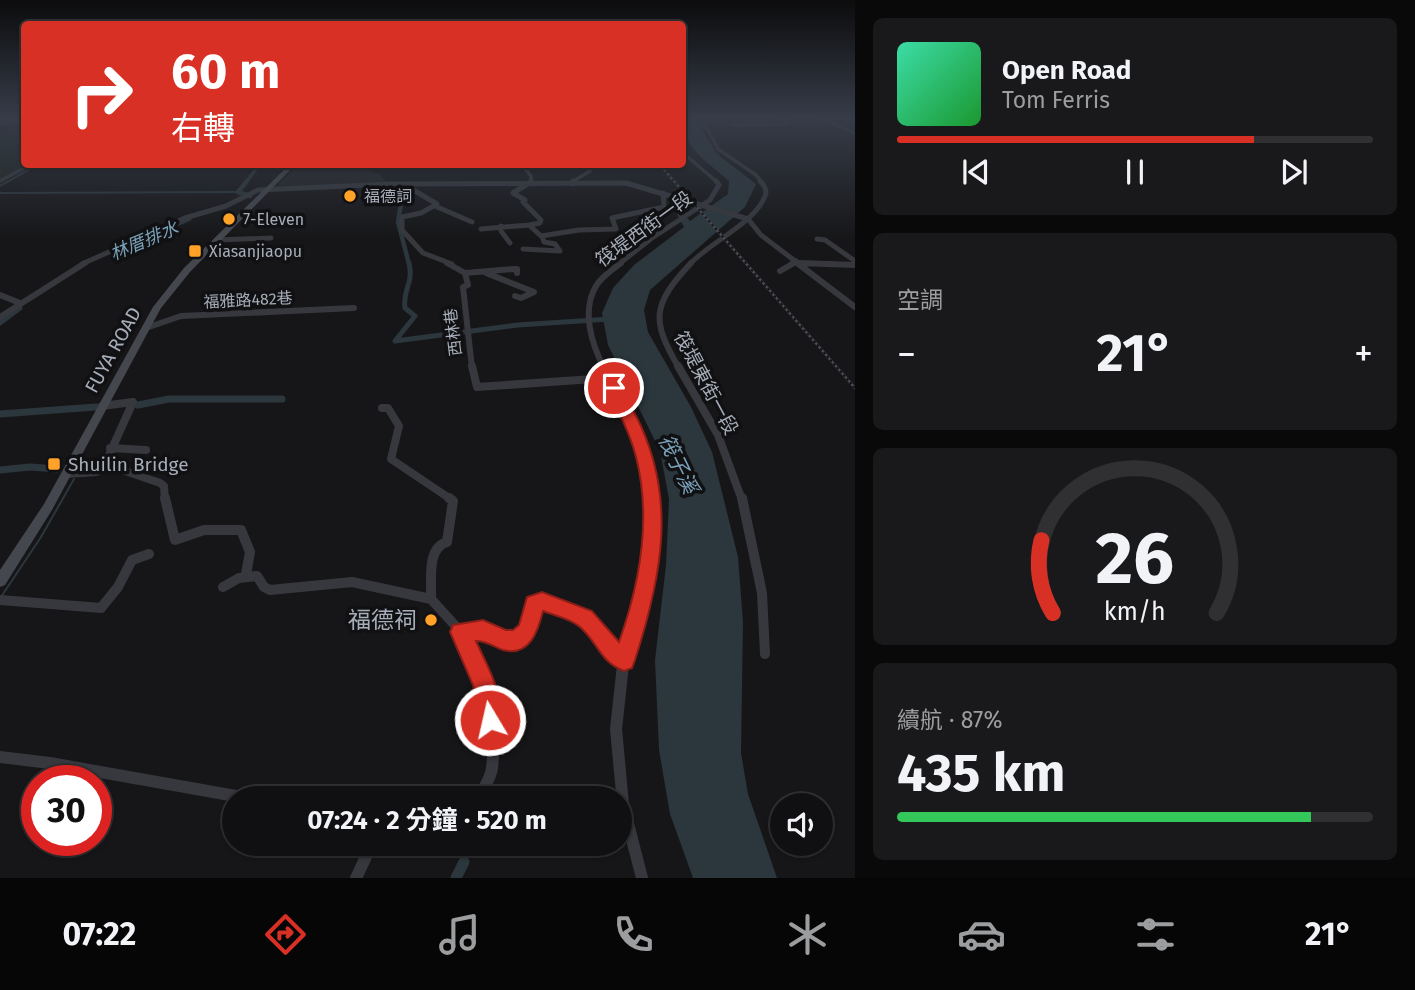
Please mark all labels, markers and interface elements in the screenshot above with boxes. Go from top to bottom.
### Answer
text: 60 m [171,42,280,101]
icon: right [56,49,147,140]
text: Open Road [1002,55,1131,86]
text: Tom Ferris [1002,86,1110,114]
text: 右轉 [171,109,235,147]
icon: previous [957,153,995,191]
icon: pause [1116,153,1154,191]
icon: next [1275,153,1313,191]
street label: 筏堤西街一段 [591,186,697,272]
place label: 福德詞 [364,187,412,206]
marker: 福德詞 [342,188,358,204]
place label: 7-Eleven [243,210,304,229]
marker: 7-Eleven [221,211,237,227]
water label: 林厝排水 [107,216,182,265]
place label: Xiasanjiaopu [209,242,302,261]
marker: Xiasanjiaopu [187,243,203,259]
text: 空調 [897,286,943,314]
street label: 福雅路482巷 [203,288,293,312]
street label: FUYA ROAD [80,303,146,397]
street label: 西林巷 [441,307,465,357]
text: 21° [1097,322,1174,385]
street label: 筏堤東街一段 [669,327,743,439]
text: − [897,331,916,377]
text: + [1354,331,1373,377]
pin [584,358,644,418]
icon: arrive [595,369,633,407]
water label: 筏子溪 [653,430,705,501]
place label: Shuilin Bridge [68,453,189,476]
marker: Shuilin Bridge [46,456,62,472]
text: 26 [1096,515,1174,602]
text: km/h [1104,596,1166,626]
place label: 福德祠 [348,606,417,634]
marker: 福德祠 [423,612,439,628]
position arrow [453,683,527,757]
text: 續航 · 87% [897,706,1002,734]
text: 435 km [897,742,1065,805]
speed limit sign: 30 [21,765,112,856]
map controls [770,793,833,856]
button: sound [770,793,833,856]
text: 07:24 · 2 分鐘 · 520 m [307,805,547,836]
icon: directions [261,910,310,959]
icon: music [435,910,484,959]
icon: phone [609,910,658,959]
icon: climate [783,910,832,959]
icon: car [957,910,1006,959]
icon: filters [1131,910,1180,959]
text: 07:22 [62,915,136,953]
text: 21° [1305,915,1352,953]

